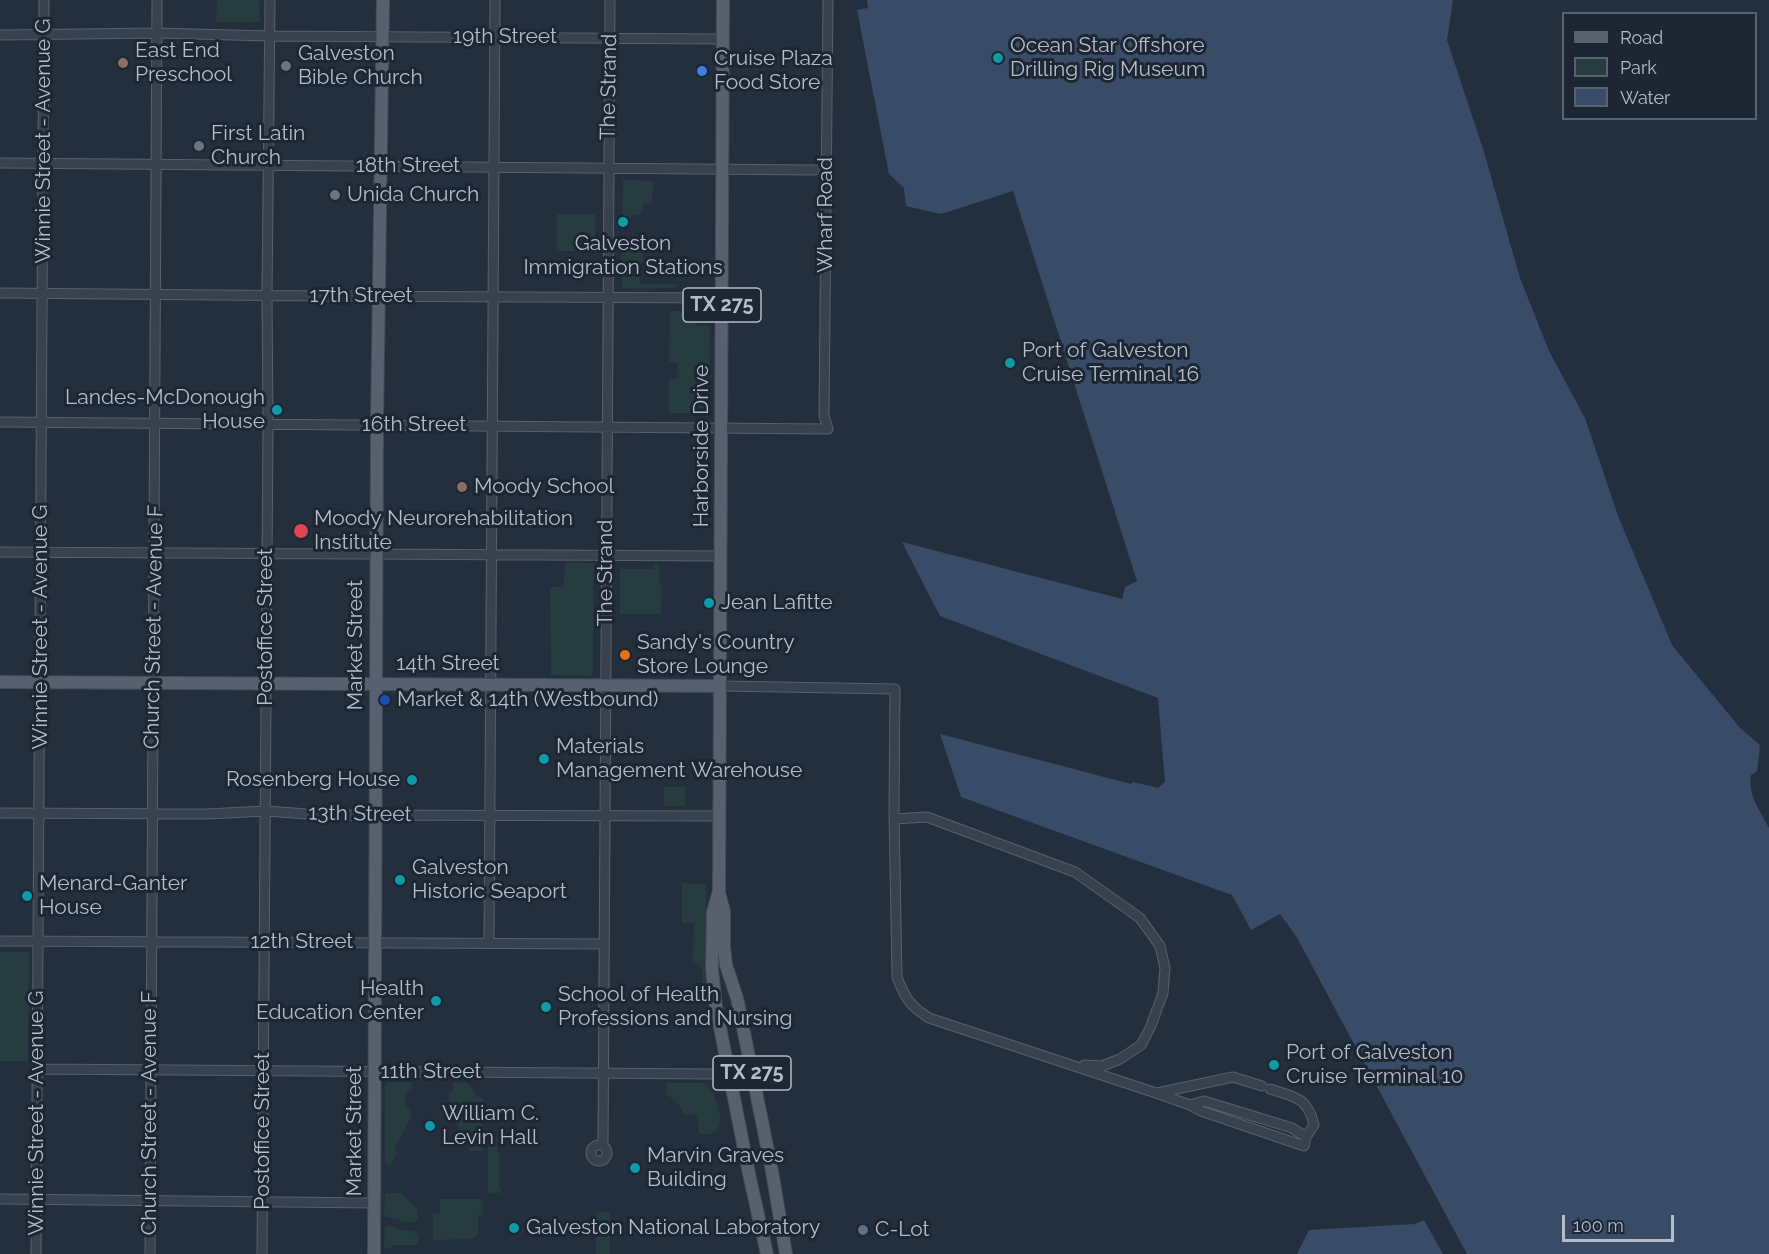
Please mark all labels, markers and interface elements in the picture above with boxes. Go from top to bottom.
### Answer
legend [1562,12,1757,120]
street label: Winnie Street - Avenue G [31,18,57,264]
street label: 19th Street [453,24,557,50]
text: Road [1620,27,1663,48]
place label: Ocean Star Offshore Drilling Rig Museum [1010,33,1205,83]
street label: The Strand [595,34,623,140]
place label: East End Preschool [135,38,232,88]
place label: Galveston Bible Church [298,41,423,91]
place label: Cruise Plaza Food Store [714,46,833,96]
marker: Ocean Star Offshore Drilling Rig Museum [991,51,1005,65]
marker: East End Preschool [116,56,130,70]
text: Park [1620,57,1657,78]
marker: Galveston Bible Church [279,59,293,73]
marker: Cruise Plaza Food Store [695,64,709,78]
text: Water [1620,87,1670,108]
place label: First Latin Church [211,121,305,171]
marker: First Latin Church [192,139,206,153]
street label: 18th Street [356,153,460,179]
street label: Wharf Road [813,157,839,273]
place label: Unida Church [347,182,479,208]
marker: Unida Church [328,188,342,202]
marker: Galveston Immigration Stations [616,215,630,229]
place label: Galveston Immigration Stations [523,231,723,281]
street label: 17th Street [310,283,412,309]
road number: TX 275 [683,288,761,322]
place label: Port of Galveston Cruise Terminal 16 [1022,338,1199,388]
marker: Port of Galveston Cruise Terminal 16 [1003,356,1017,370]
street label: Harborside Drive [689,365,715,527]
place label: Landes-McDonough House [65,385,265,435]
marker: Landes-McDonough House [270,403,284,417]
street label: 16th Street [362,412,466,438]
place label: Moody School [474,474,614,500]
marker: Moody School [455,480,469,494]
street label: Winnie Street - Avenue G [28,504,54,750]
street label: Church Street - Avenue F [139,505,169,749]
place label: Moody Neurorehabilitation Institute [314,506,573,556]
street label: The Strand [593,520,619,626]
marker: Moody Neurorehabilitation Institute [292,522,310,540]
street label: Postoffice Street [253,548,279,706]
street label: Market Street [343,580,369,710]
place label: Jean Lafitte [721,590,833,616]
marker: Jean Lafitte [702,596,716,610]
place label: Sandy's Country Store Lounge [637,630,795,680]
marker: Sandy's Country Store Lounge [618,648,632,662]
street label: 14th Street [396,651,500,677]
place label: Market & 14th (Westbound) [397,687,658,713]
marker: Market & 14th (Westbound) [378,693,392,707]
place label: Materials Management Warehouse [556,734,802,784]
marker: Materials Management Warehouse [537,752,551,766]
place label: Rosenberg House [226,767,400,793]
marker: Rosenberg House [405,773,419,787]
street label: 13th Street [308,801,412,827]
place label: Galveston Historic Seaport [412,855,567,905]
place label: Menard-Ganter House [39,871,187,921]
marker: Galveston Historic Seaport [393,873,407,887]
marker: Menard-Ganter House [20,889,34,903]
street label: 12th Street [251,929,353,955]
place label: Health Education Center [256,976,424,1026]
place label: School of Health Professions and Nursing [558,982,793,1032]
street label: Winnie Street - Avenue G [24,990,50,1236]
street label: Church Street - Avenue F [137,991,163,1235]
marker: Health Education Center [429,994,443,1008]
marker: School of Health Professions and Nursing [539,1000,553,1014]
place label: Port of Galveston Cruise Terminal 10 [1286,1040,1463,1090]
street label: Postoffice Street [250,1052,276,1210]
road number: TX 275 [713,1056,791,1090]
marker: Port of Galveston Cruise Terminal 10 [1267,1058,1281,1072]
street label: 11th Street [381,1059,481,1085]
street label: Market Street [342,1066,368,1196]
place label: William C. Levin Hall [442,1101,539,1151]
marker: William C. Levin Hall [423,1119,437,1133]
place label: Marvin Graves Building [647,1143,784,1193]
marker: Marvin Graves Building [628,1161,642,1175]
scale bar [1565,1203,1678,1241]
place label: Galveston National Laboratory [526,1215,820,1241]
text: 100 m [1573,1215,1624,1236]
place label: C-Lot [875,1217,930,1243]
marker: Galveston National Laboratory [507,1221,521,1235]
marker: C-Lot [856,1223,870,1237]

